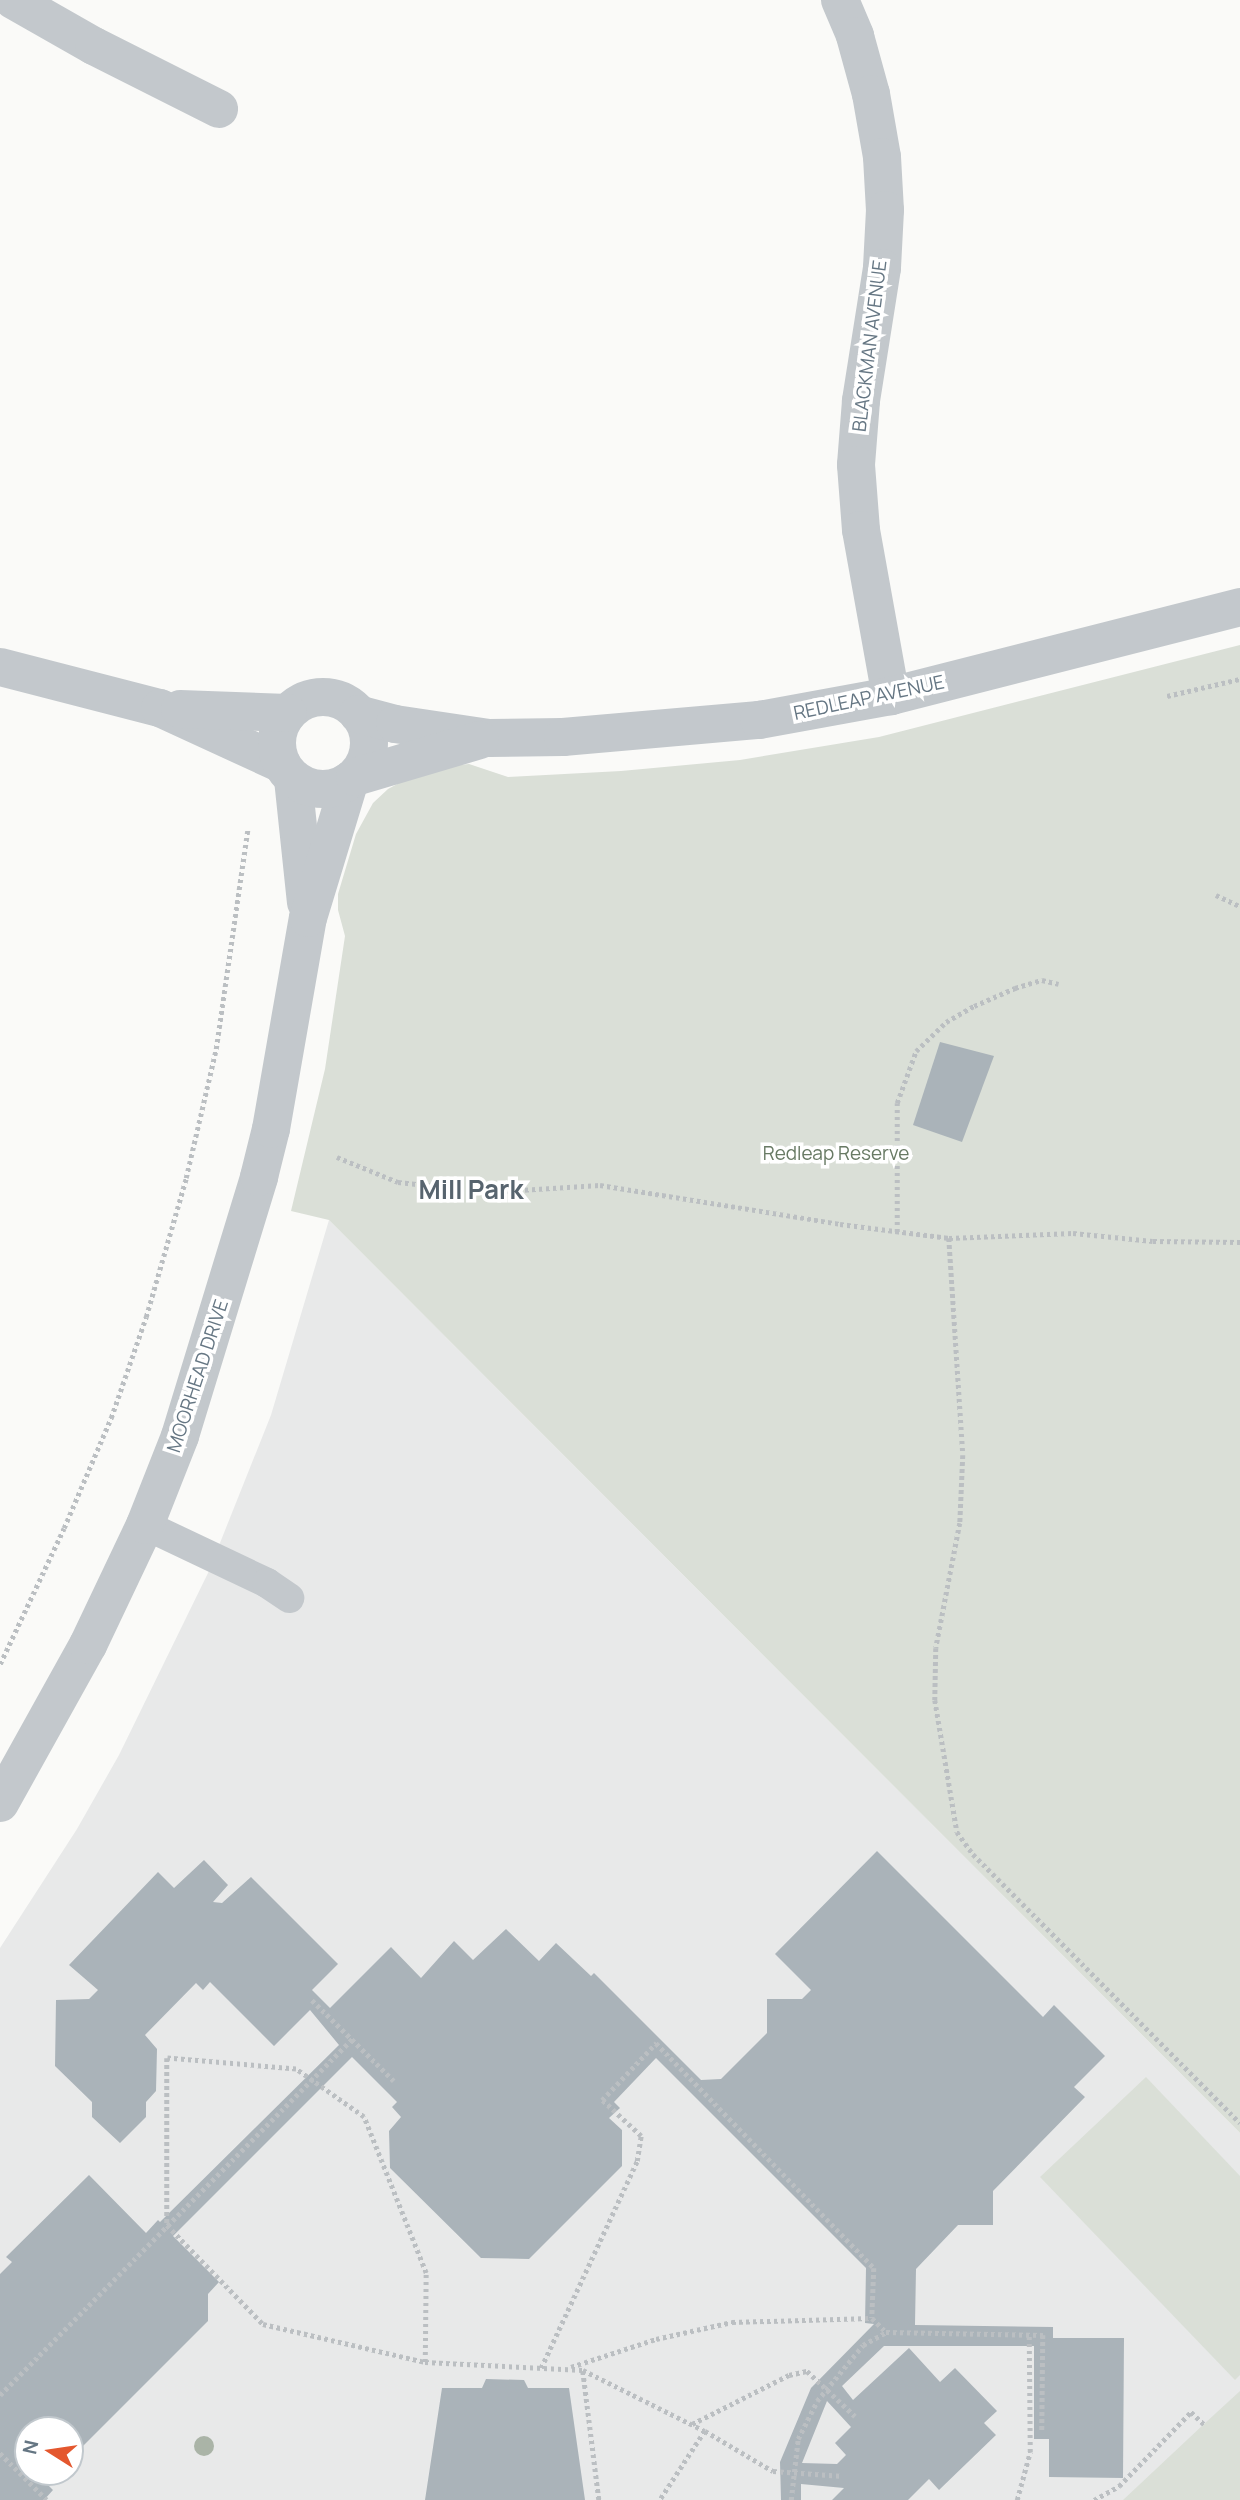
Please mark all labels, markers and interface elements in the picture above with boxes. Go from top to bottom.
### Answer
street label: BLACKMAN AVENUE [848,259,892,433]
street label: REDLEAP AVENUE [792,671,946,725]
park label: Redleap Reserve [763,1143,909,1165]
district label: Mill Park [419,1174,523,1206]
street label: MOORHEAD DRIVE [163,1297,233,1455]
north arrow [14,2416,84,2486]
text: N [16,2438,45,2456]

